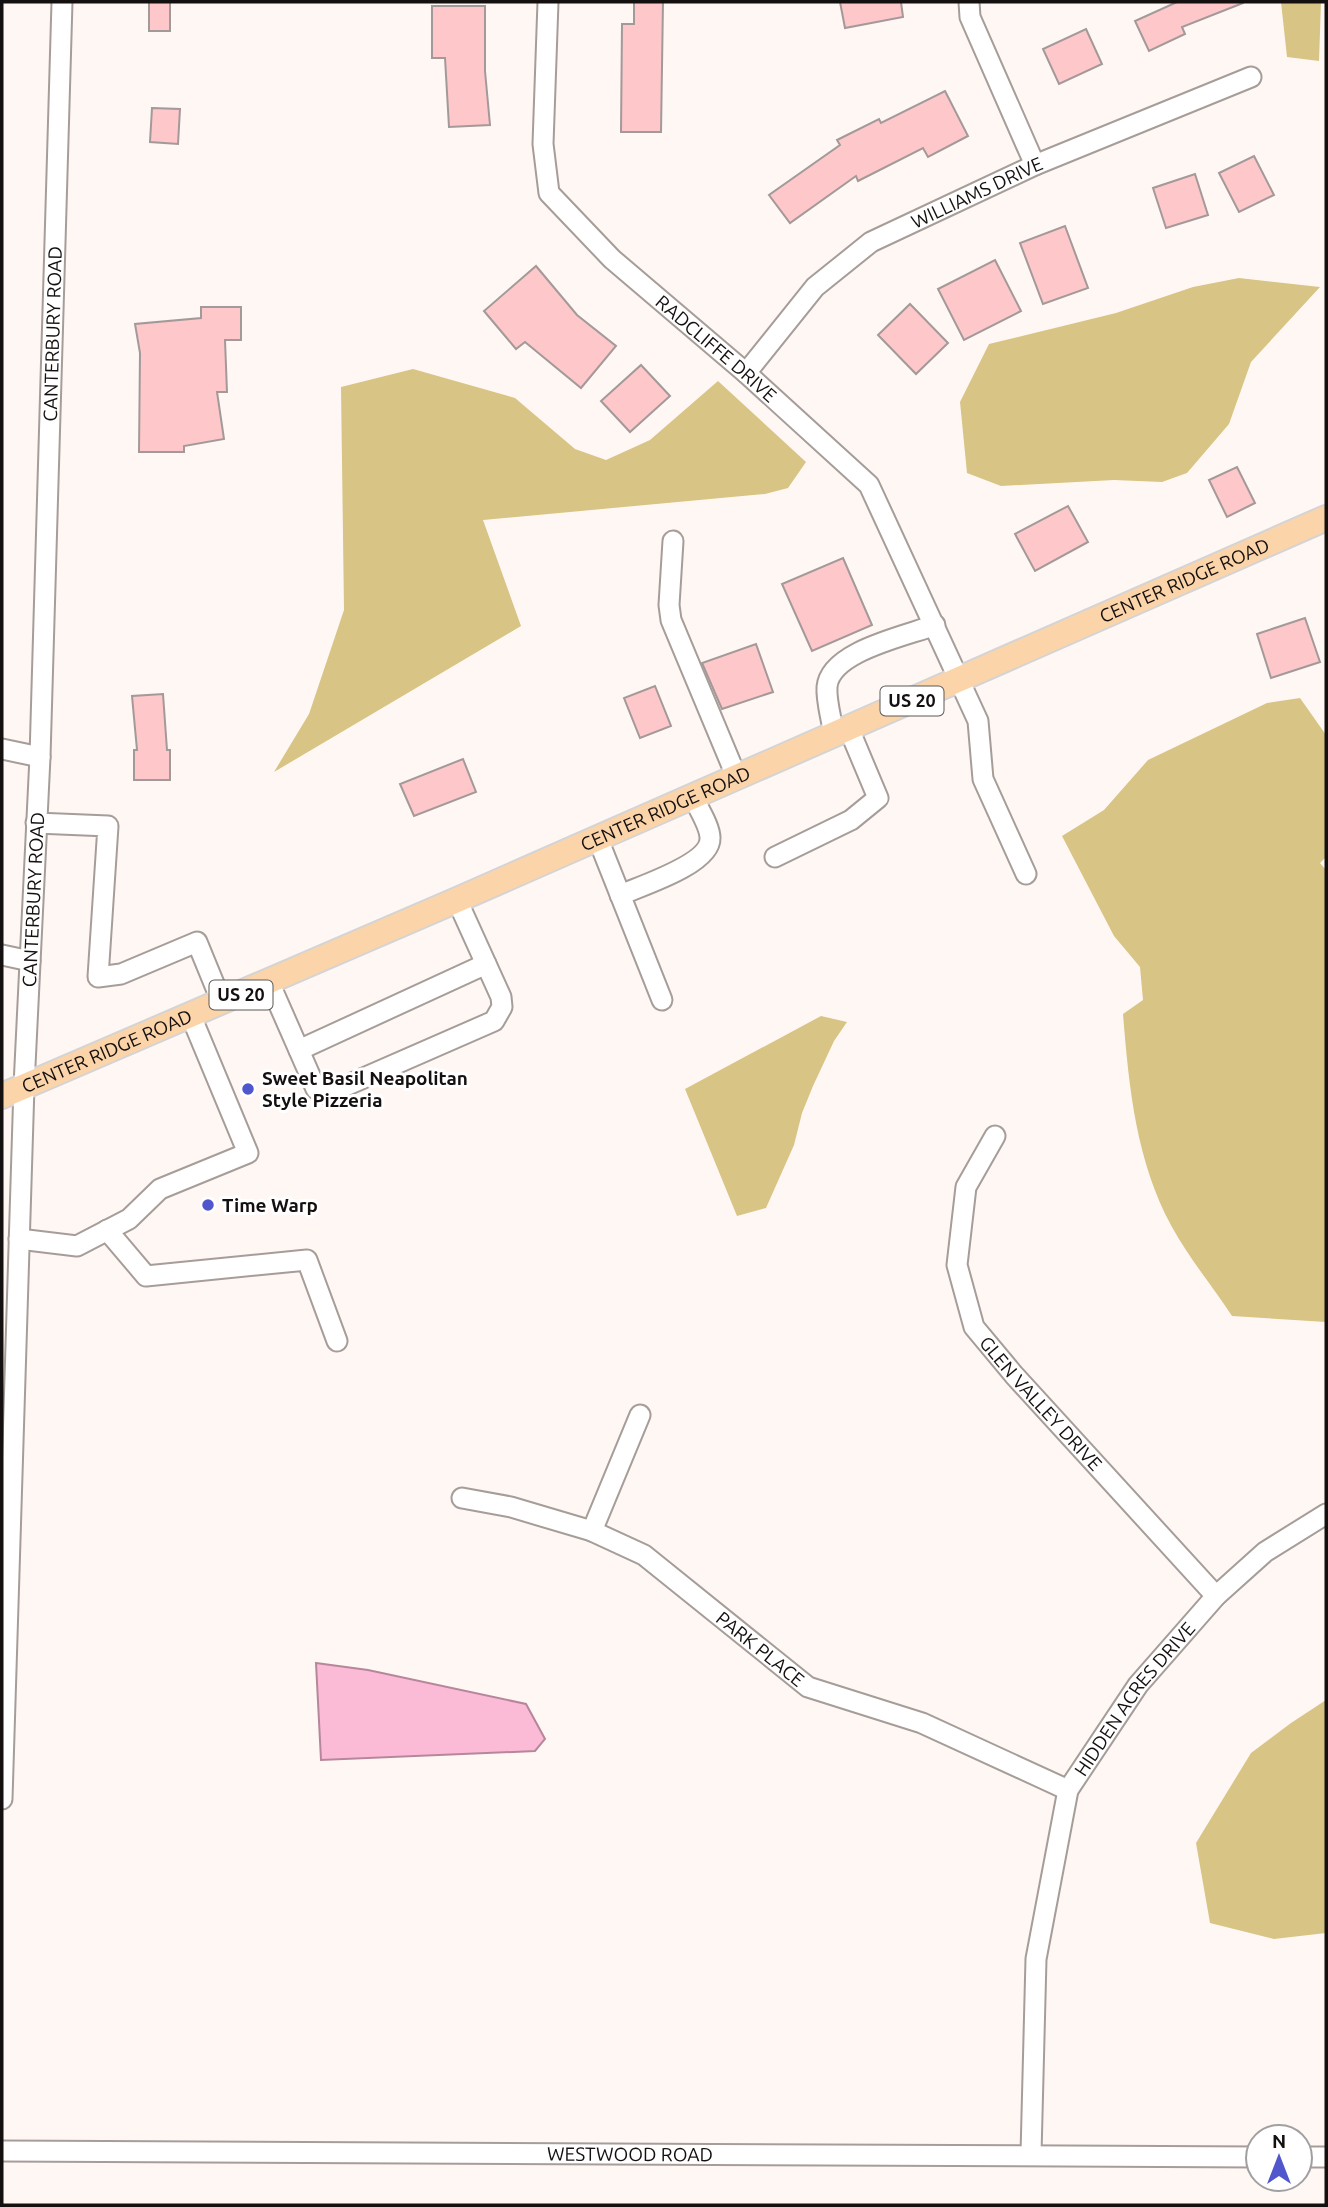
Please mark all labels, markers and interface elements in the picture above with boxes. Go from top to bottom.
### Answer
street label: WILLIAMS DRIVE [908,152,1046,233]
street label: CANTERBURY ROAD [39,246,66,422]
street label: RADCLIFFE DRIVE [651,290,781,406]
street label: CENTER RIDGE ROAD [1096,533,1273,627]
road number: US 20 [880,686,944,716]
street label: CENTER RIDGE ROAD [577,761,754,855]
street label: CANTERBURY ROAD [18,811,48,988]
road number: US 20 [210,980,272,1010]
street label: CENTER RIDGE ROAD [18,1005,195,1097]
place label: Sweet Basil Neapolitan Style Pizzeria [262,1067,468,1111]
marker: Sweet Basil Neapolitan Style Pizzeria [240,1081,256,1097]
place label: Time Warp [222,1194,318,1216]
marker: Time Warp [200,1197,216,1213]
street label: GLEN VALLEY DRIVE [975,1332,1107,1475]
street label: PARK PLACE [712,1607,809,1691]
street label: HIDDEN ACRES DRIVE [1070,1617,1199,1780]
north arrow [1244,2123,1314,2193]
text: N [1272,2130,1286,2152]
street label: WESTWOOD ROAD [547,2143,713,2165]

